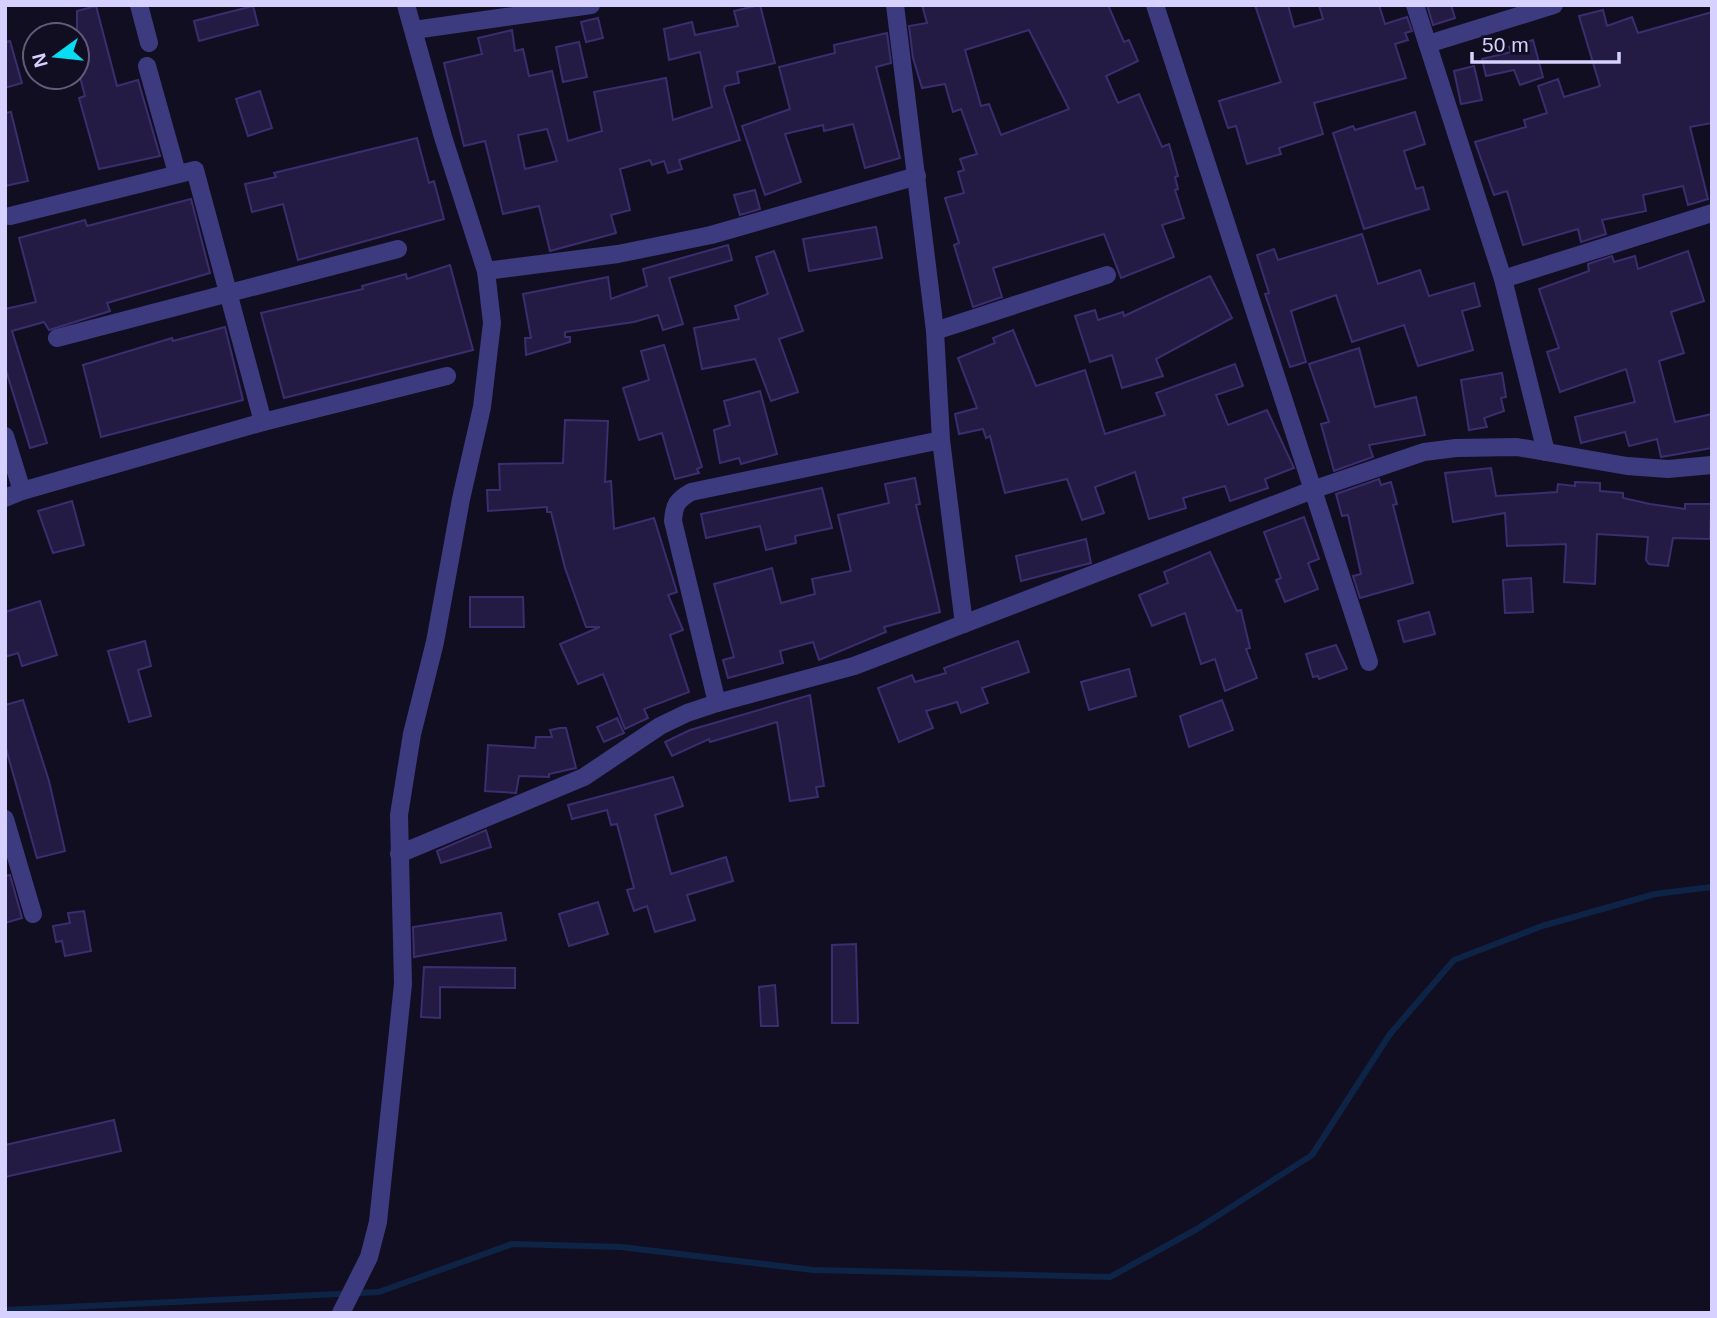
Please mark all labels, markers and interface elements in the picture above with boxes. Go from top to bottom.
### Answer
north arrow [21,21,91,91]
scale bar [1472,21,1619,65]
text: 50 m [1482,33,1529,56]
text: N [28,51,52,70]

